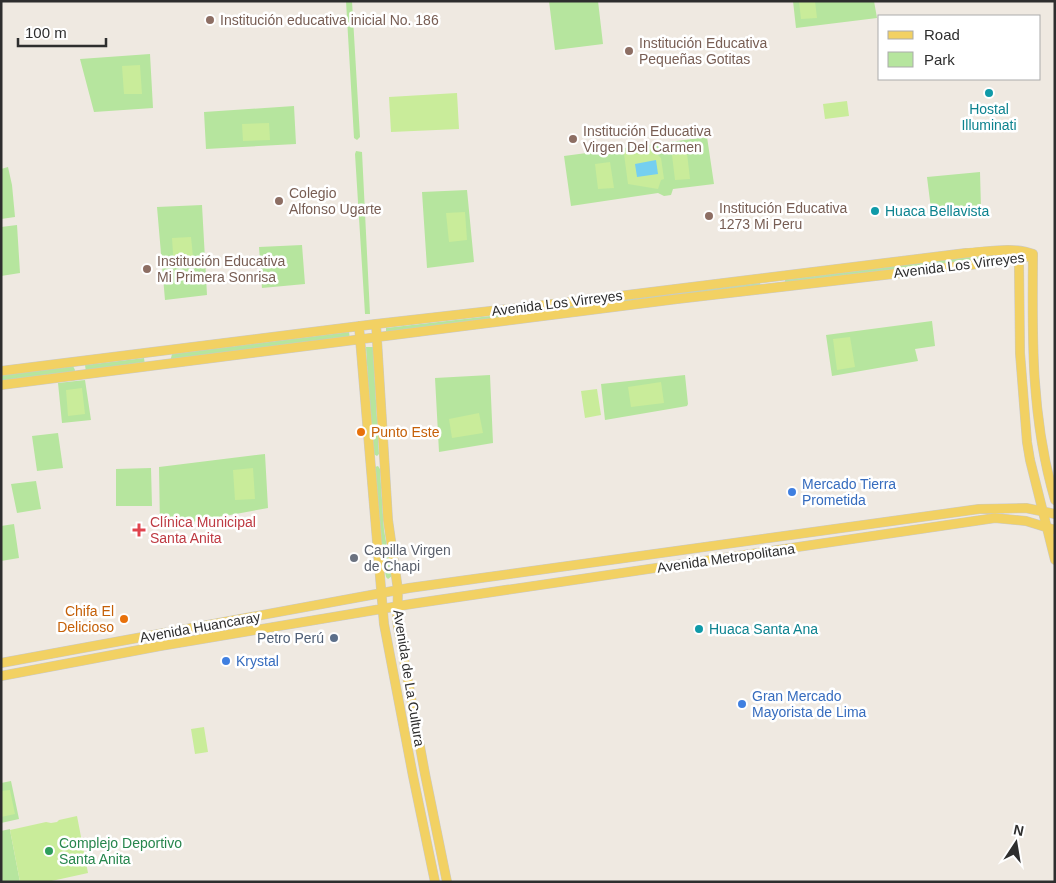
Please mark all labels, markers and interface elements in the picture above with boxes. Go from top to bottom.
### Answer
place label: Institución educativa inicial No. 186 [220,12,439,28]
marker: Institución educativa inicial No. 186 [204,14,216,26]
scale bar [18,15,105,47]
legend [878,15,1041,80]
text: 100 m [25,24,67,41]
text: Road [924,26,960,43]
place label: Institución Educativa Pequeñas Gotitas [639,35,768,67]
marker: Institución Educativa Pequeñas Gotitas [623,45,635,57]
text: Park [924,51,955,68]
marker: Hostal Illuminati [983,87,995,99]
place label: Hostal Illuminati [961,101,1017,133]
place label: Institución Educativa Virgen Del Carmen [583,123,712,155]
marker: Institución Educativa Virgen Del Carmen [567,133,579,145]
place label: Colegio Alfonso Ugarte [289,185,382,217]
marker: Colegio Alfonso Ugarte [273,195,285,207]
place label: Institución Educativa 1273 Mi Peru [719,200,848,232]
place label: Huaca Bellavista [885,203,989,219]
marker: Huaca Bellavista [869,205,881,217]
marker: Institución Educativa 1273 Mi Peru [703,210,715,222]
street label: Avenida Los Virreyes [893,249,1025,281]
place label: Institución Educativa Mi Primera Sonrisa [157,253,286,285]
marker: Institución Educativa Mi Primera Sonrisa [141,263,153,275]
street label: Avenida Los Virreyes [491,287,623,319]
place label: Punto Este [371,424,440,440]
marker: Punto Este [355,426,367,438]
place label: Mercado Tierra Prometida [802,476,896,508]
marker: Mercado Tierra Prometida [786,486,798,498]
place label: Clínica Municipal Santa Anita [150,514,256,546]
marker: Clínica Municipal Santa Anita [132,523,146,537]
street label: Avenida Metropolitana [656,540,796,576]
place label: Capilla Virgen de Chapi [364,542,451,574]
marker: Capilla Virgen de Chapi [348,552,360,564]
place label: Chifa El Delicioso [57,603,114,635]
street label: Avenida de La Cultura [390,608,428,748]
street label: Avenida Huancaray [139,609,261,645]
marker: Chifa El Delicioso [118,613,130,625]
place label: Huaca Santa Ana [709,621,818,637]
marker: Huaca Santa Ana [693,623,705,635]
place label: Petro Perú [257,630,324,646]
marker: Petro Perú [328,632,340,644]
place label: Krystal [236,653,279,669]
marker: Krystal [220,655,232,667]
place label: Gran Mercado Mayorista de Lima [752,688,867,720]
marker: Gran Mercado Mayorista de Lima [736,698,748,710]
north arrow [991,818,1041,868]
text: N [1012,821,1025,839]
place label: Complejo Deportivo Santa Anita [59,835,182,867]
marker: Complejo Deportivo Santa Anita [43,845,55,857]

